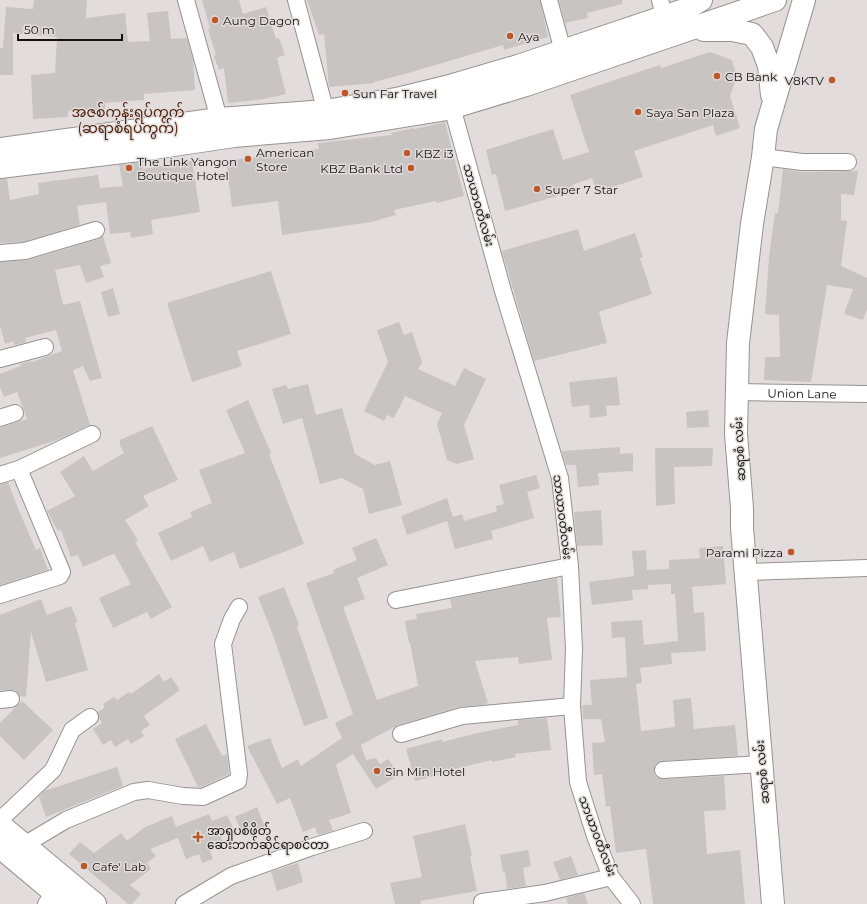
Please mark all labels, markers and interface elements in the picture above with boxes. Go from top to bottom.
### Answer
place label: Aung Dagon [223,13,300,28]
marker: Aung Dagon [210,15,220,25]
scale bar [18,16,122,42]
text: 50 m [24,22,55,37]
place label: Aya [518,29,540,44]
marker: Aya [505,31,515,41]
place label: CB Bank [725,69,778,84]
marker: CB Bank [712,71,722,81]
place label: V8KTV [785,73,825,88]
marker: V8KTV [827,75,837,85]
place label: Sun Far Travel [353,86,437,101]
marker: Sun Far Travel [340,88,350,98]
district label: အဇစ်ကုန်းရပ်ကွက် (ဆရာစံရပ်ကွက်) [71,102,185,140]
place label: Saya San Plaza [646,105,735,120]
marker: Saya San Plaza [633,107,643,117]
place label: American Store [256,145,314,174]
place label: KBZ i3 [415,146,454,161]
marker: KBZ i3 [402,148,412,158]
place label: The Link Yangon Boutique Hotel [137,154,237,183]
marker: American Store [243,154,253,164]
place label: KBZ Bank Ltd [320,161,403,176]
street label: သာယာဝတီလမ်း [460,162,499,248]
marker: The Link Yangon Boutique Hotel [124,163,134,173]
marker: KBZ Bank Ltd [406,163,416,173]
place label: Super 7 Star [545,182,618,197]
marker: Super 7 Star [532,184,542,194]
street label: Union Lane [767,385,837,401]
street label: ဆရာစံ လမ်း [729,416,751,482]
street label: သာယာဝတီလမ်း [550,474,577,560]
place label: Parami Pizza [706,545,783,560]
marker: Parami Pizza [786,547,796,557]
street label: ဆရာစံ လမ်း [751,739,775,805]
place label: Sin Min Hotel [385,764,465,779]
marker: Sin Min Hotel [372,766,382,776]
street label: သာယာဝတီလမ်း [576,793,621,879]
place label: အာရှပစိဖိတ် ဆေးဘက်ဆိုင်ရာစင်တာ [207,822,329,855]
marker: အာရှပစိဖိတ် ဆေးဘက်ဆိုင်ရာစင်တာ [192,831,204,843]
place label: Cafe' Lab [92,859,146,874]
marker: Cafe' Lab [79,861,89,871]

